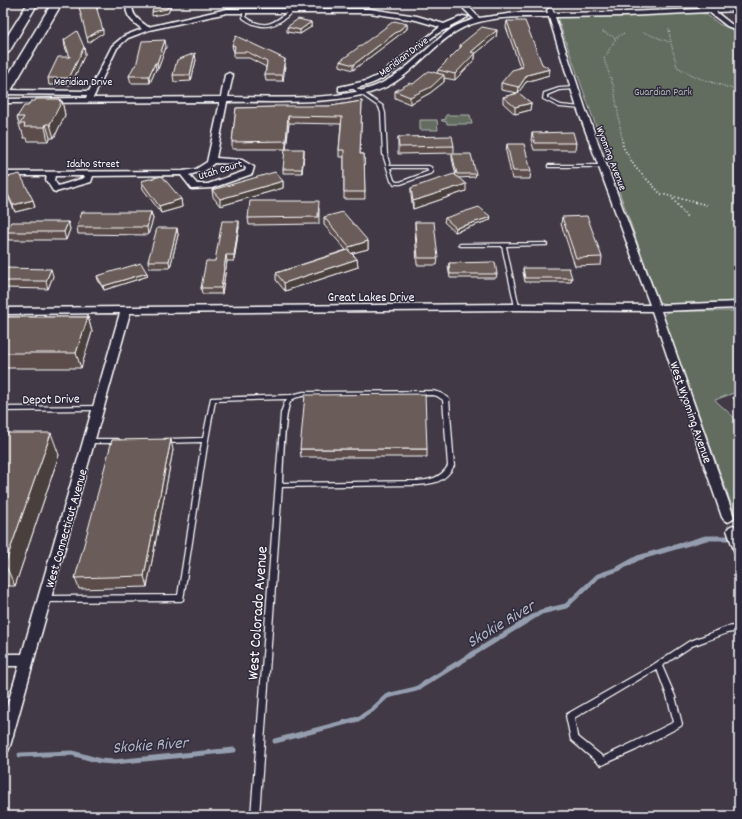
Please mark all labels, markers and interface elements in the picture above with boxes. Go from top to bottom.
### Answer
street label: Meridian Drive [376,34,433,82]
street label: Meridian Drive [54,75,112,91]
park label: Guardian Park [634,85,693,101]
street label: Wyoming Avenue [591,124,630,193]
street label: Idaho Street [67,157,119,173]
street label: Utah Court [197,157,245,185]
street label: Great Lakes Drive [328,289,415,308]
street label: West Wyoming Avenue [663,359,716,467]
street label: Depot Drive [22,390,80,410]
street label: West Connecticut Avenue [41,467,94,590]
street label: West Colorado Avenue [242,546,275,681]
water label: Skokie River [463,595,542,655]
water label: Skokie River [112,732,191,762]

